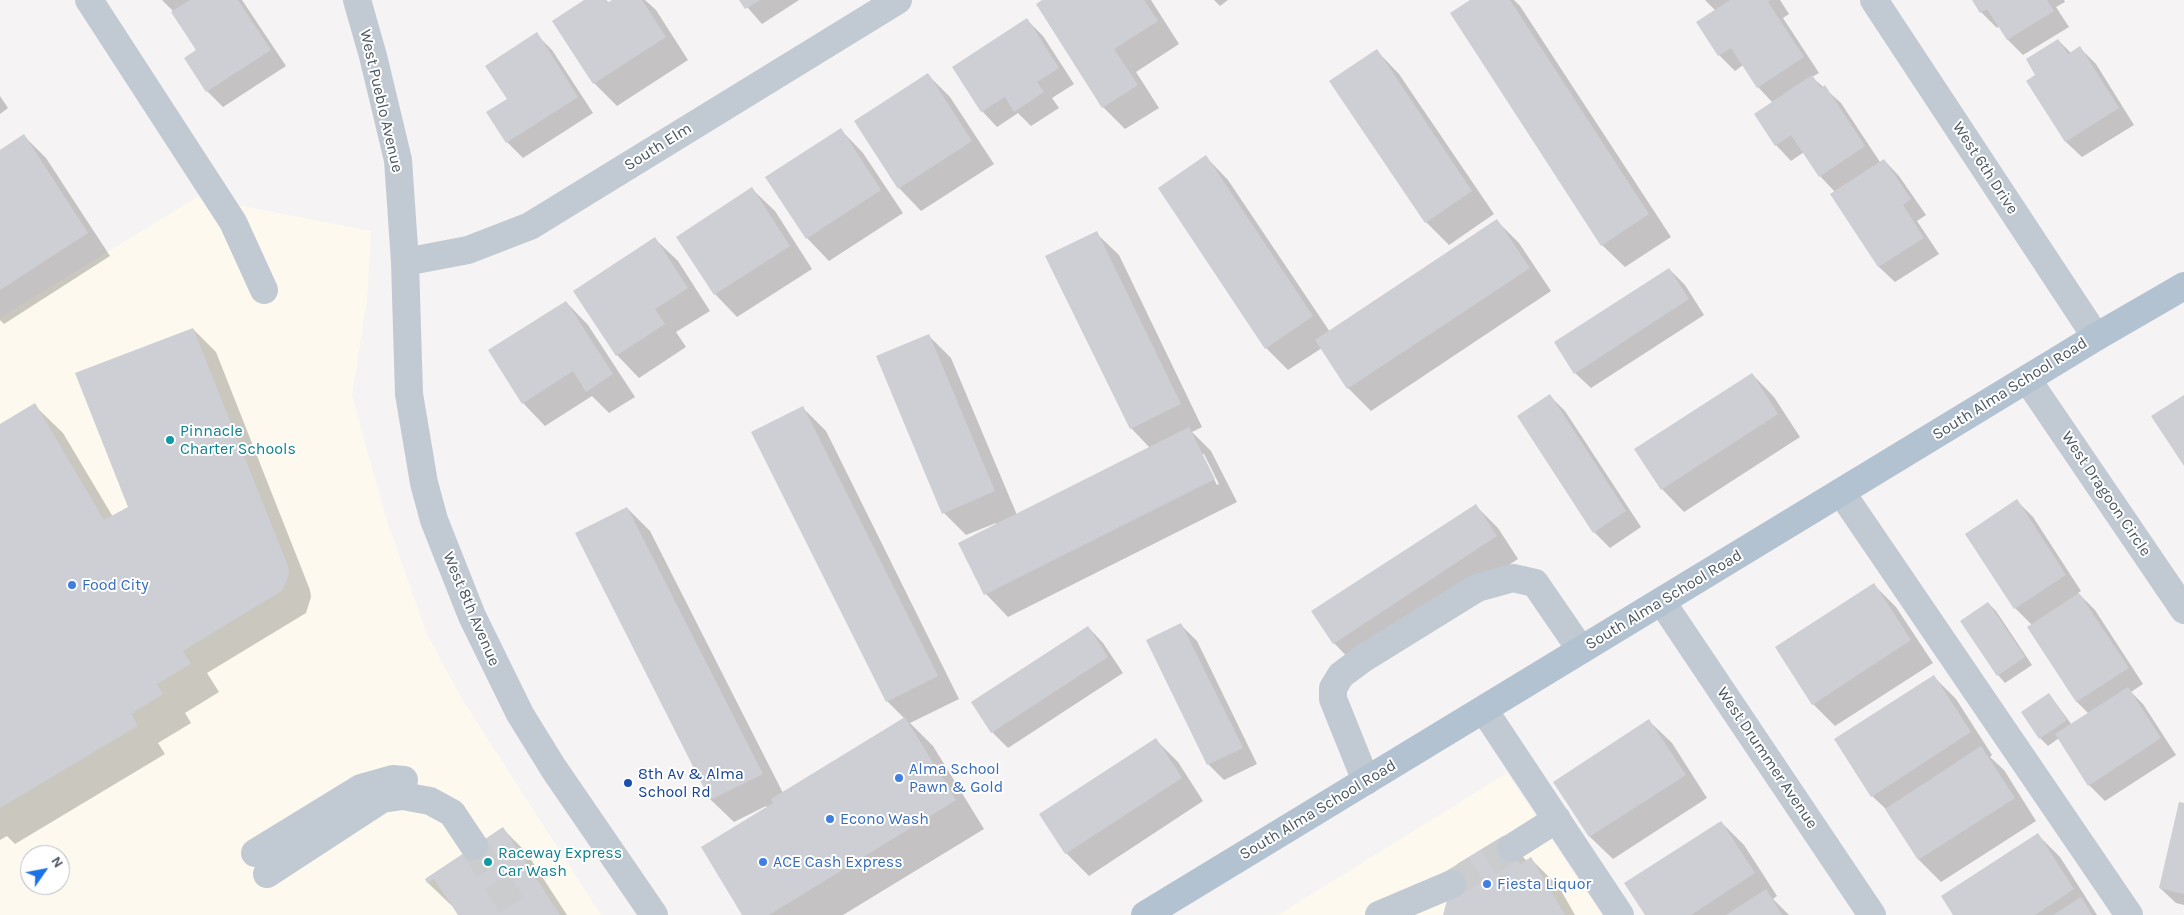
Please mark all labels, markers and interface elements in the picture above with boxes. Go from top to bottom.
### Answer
street label: West Pueblo Avenue [355,28,407,174]
street label: West 6th Drive [1948,118,2022,218]
street label: South Elm [621,119,695,175]
street label: South Alma School Road [1929,333,2091,445]
place label: Pinnacle Charter Schools [180,421,296,459]
street label: West Dragoon Circle [2057,428,2155,560]
marker: Pinnacle Charter Schools [164,434,176,446]
street label: South Alma School Road [1582,546,1746,654]
street label: West 8th Avenue [438,549,504,669]
place label: Food City [82,575,149,595]
marker: Food City [66,579,78,591]
street label: West Drummer Avenue [1712,684,1822,832]
street label: South Alma School Road [1236,756,1400,864]
place label: Alma School Pawn & Gold [909,759,1003,797]
place label: 8th Av & Alma School Rd [638,764,744,802]
marker: Alma School Pawn & Gold [893,772,905,784]
marker: 8th Av & Alma School Rd [622,777,634,789]
place label: Econo Wash [840,809,929,829]
marker: Econo Wash [824,813,836,825]
place label: Raceway Express Car Wash [498,843,622,881]
north arrow [20,845,70,895]
place label: ACE Cash Express [773,852,903,872]
text: N [47,853,67,871]
marker: Raceway Express Car Wash [482,856,494,868]
marker: ACE Cash Express [757,856,769,868]
place label: Fiesta Liquor [1497,874,1591,894]
marker: Fiesta Liquor [1481,878,1493,890]

